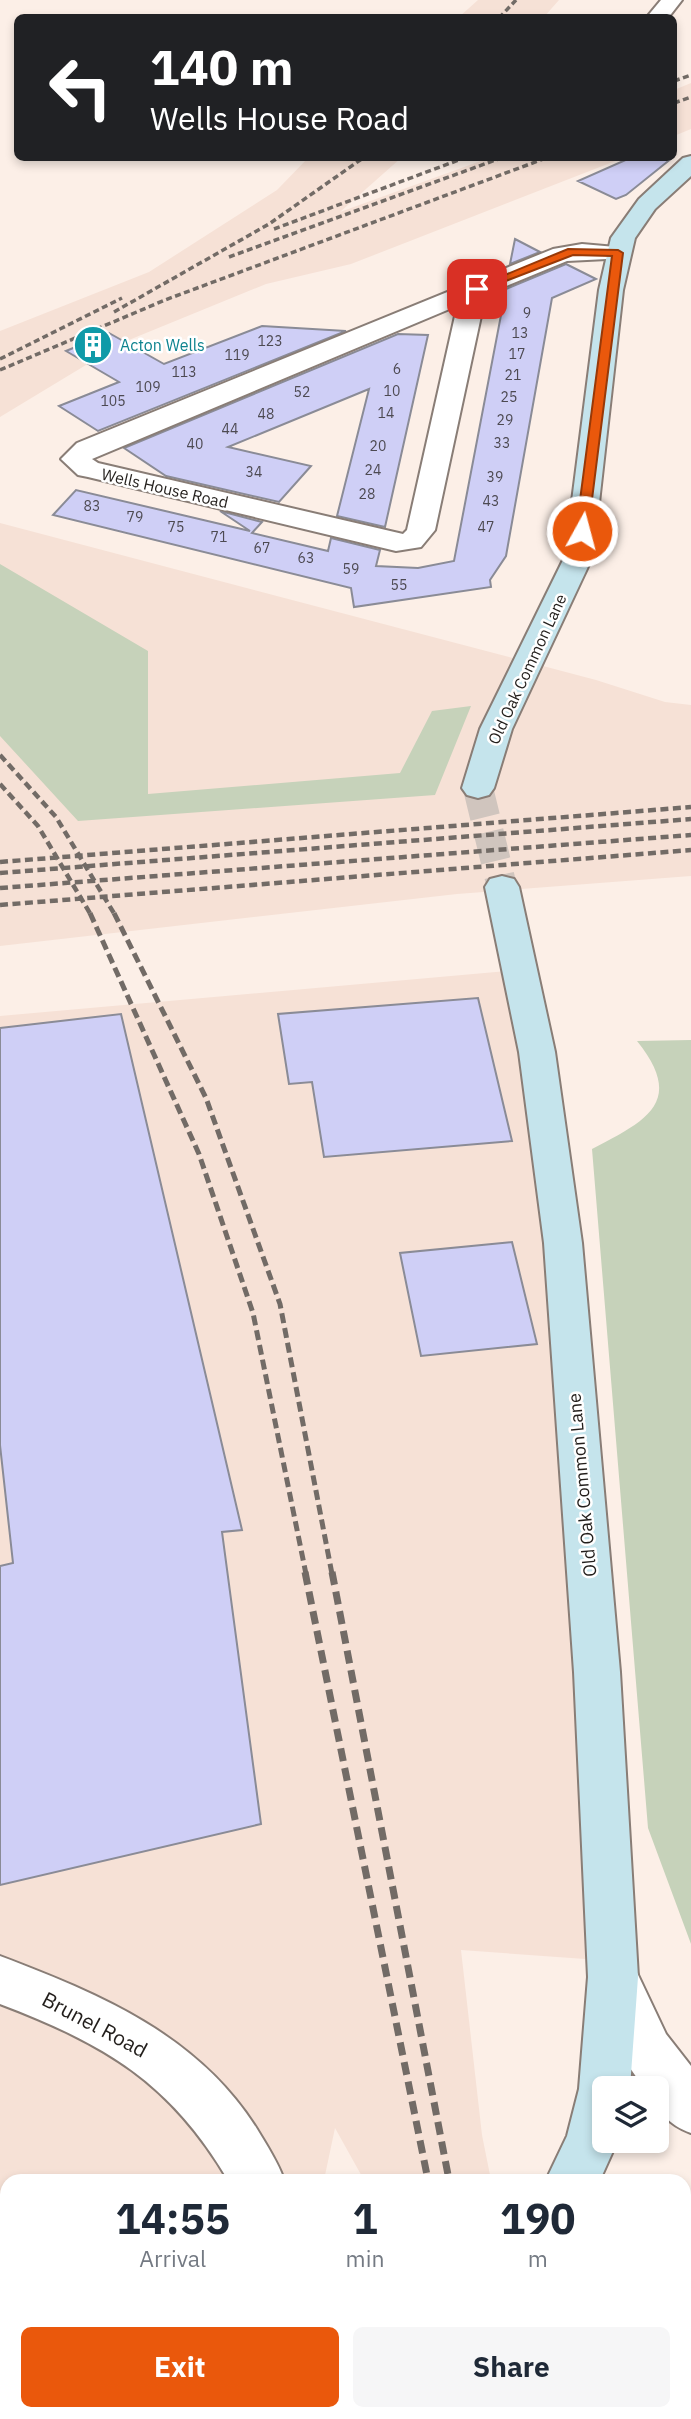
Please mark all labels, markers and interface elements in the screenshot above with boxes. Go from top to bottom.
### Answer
text: 140 m [150,35,294,98]
icon: left [35,42,126,133]
text: Wells House Road [150,97,409,139]
pin [447,259,507,319]
icon: arrive [458,270,496,308]
house number: 9 [523,304,531,322]
building icon: Acton Wells [72,324,114,366]
house number: 13 [512,324,528,342]
house number: 123 [257,332,283,350]
place label: Acton Wells [120,335,205,355]
house number: 17 [509,345,525,363]
house number: 119 [224,346,250,364]
house number: 6 [393,360,401,378]
house number: 113 [171,363,197,381]
house number: 21 [505,366,521,384]
house number: 109 [135,378,161,396]
house number: 10 [384,382,400,400]
house number: 52 [294,383,310,401]
house number: 25 [501,388,517,406]
house number: 105 [100,392,126,410]
house number: 14 [378,404,394,422]
house number: 48 [258,405,274,423]
house number: 29 [497,411,513,429]
house number: 44 [222,420,238,438]
house number: 33 [494,434,510,452]
house number: 40 [187,435,203,453]
house number: 20 [370,437,386,455]
house number: 24 [365,461,381,479]
house number: 34 [246,463,262,481]
street label: Wells House Road [100,464,230,512]
house number: 39 [487,468,503,486]
house number: 28 [359,485,375,503]
house number: 43 [483,492,499,510]
position arrow [545,494,619,568]
house number: 83 [84,497,100,515]
house number: 79 [127,508,143,526]
house number: 75 [168,518,184,536]
house number: 47 [478,518,494,536]
house number: 71 [211,528,227,546]
house number: 67 [254,539,270,557]
house number: 63 [298,549,314,567]
house number: 59 [343,560,359,578]
house number: 55 [391,576,407,594]
street label: Old Oak Common Lane [483,590,571,747]
street label: Old Oak Common Lane [562,1392,601,1578]
street label: Brunel Road [37,1984,153,2064]
map controls [592,2076,669,2153]
button: layers [592,2076,669,2153]
text: 14:55 [115,2191,230,2246]
text: 1 [352,2191,378,2246]
text: 190 [500,2191,576,2246]
text: Arrival [139,2243,206,2273]
text: min [346,2243,384,2273]
text: m [528,2243,548,2273]
button: Exit [21,2327,339,2407]
button: Share [353,2327,670,2407]

